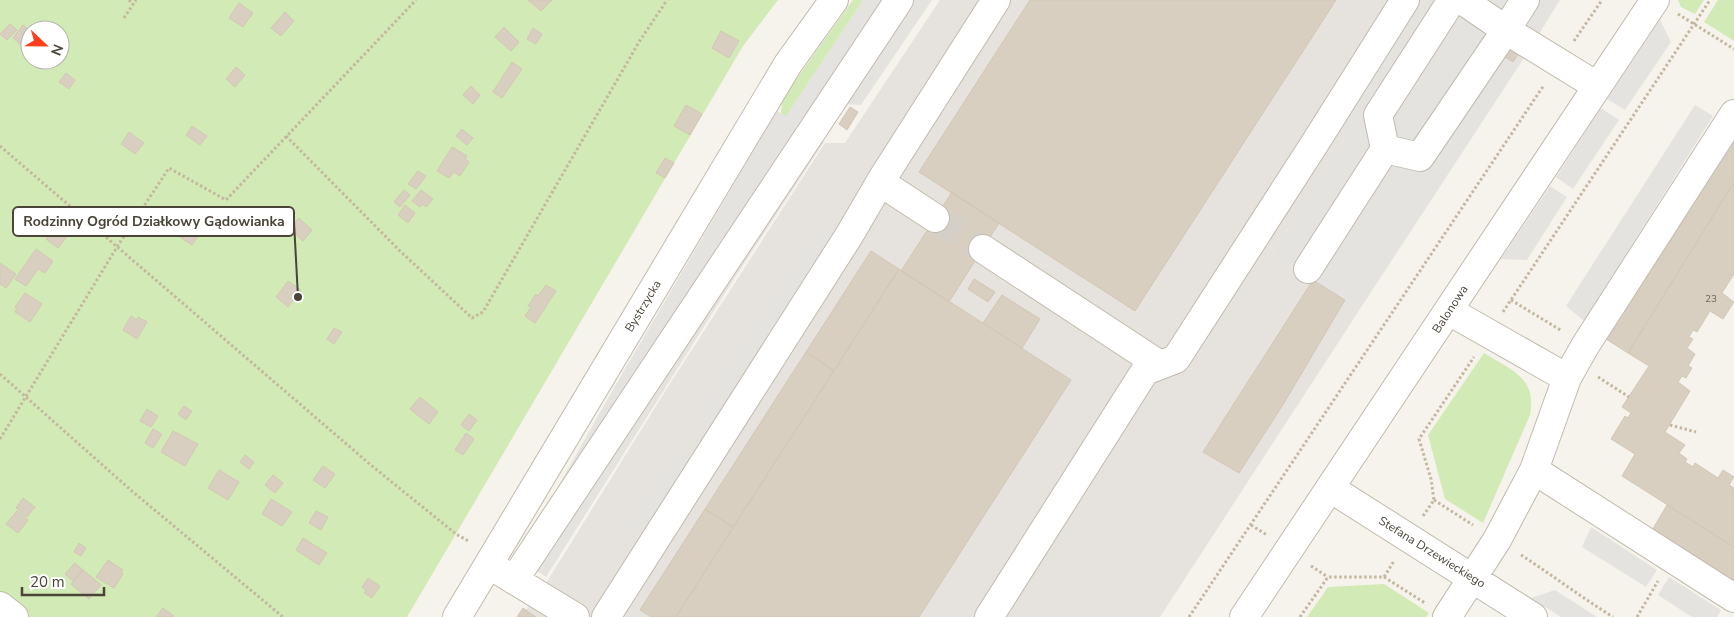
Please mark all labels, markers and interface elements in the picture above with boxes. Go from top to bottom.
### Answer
north arrow [20,20,70,70]
text: N [46,41,67,58]
callout: Rodzinny Ogród Działkowy Gądowianka [13,207,294,236]
text: Rodzinny Ogród Działkowy Gądowianka [23,212,285,231]
street label: Bystrzycka [621,277,665,335]
street label: Balonowa [1428,282,1472,336]
house number: 23 [1705,292,1717,306]
street label: Stefana Drzewieckiego [1376,513,1489,592]
scale bar [22,564,105,596]
text: 20 m [30,572,65,592]

